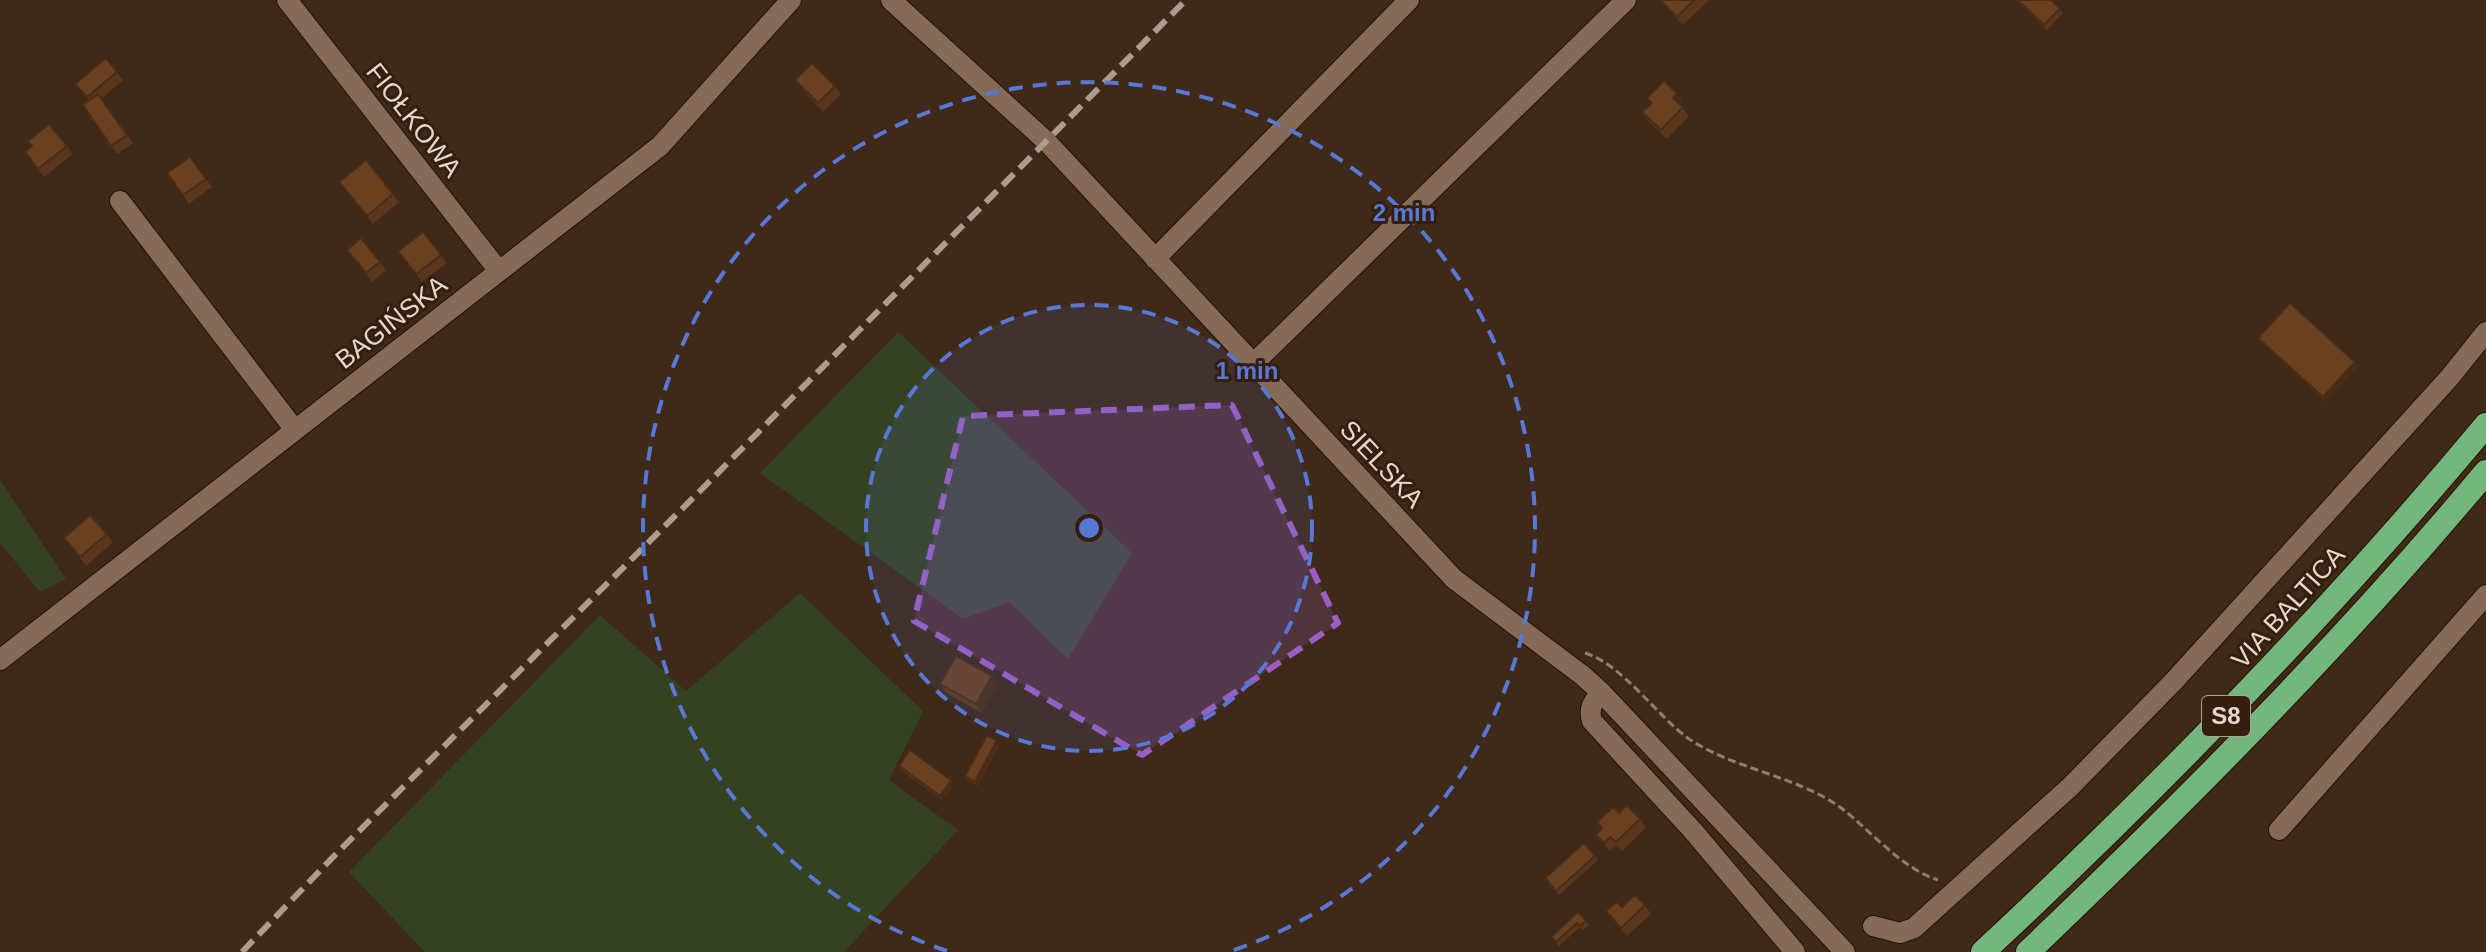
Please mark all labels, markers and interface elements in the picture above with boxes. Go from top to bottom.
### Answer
street label: FIOŁKOWA [360,57,468,183]
text: 2 min [1373,199,1435,226]
street label: BAGIŃSKA [329,269,453,375]
text: 1 min [1216,357,1278,384]
street label: SIELSKA [1334,414,1430,514]
centre of rings [1075,514,1103,542]
street label: VIA BALTICA [2225,539,2351,674]
road number: S8 [2202,696,2250,736]

